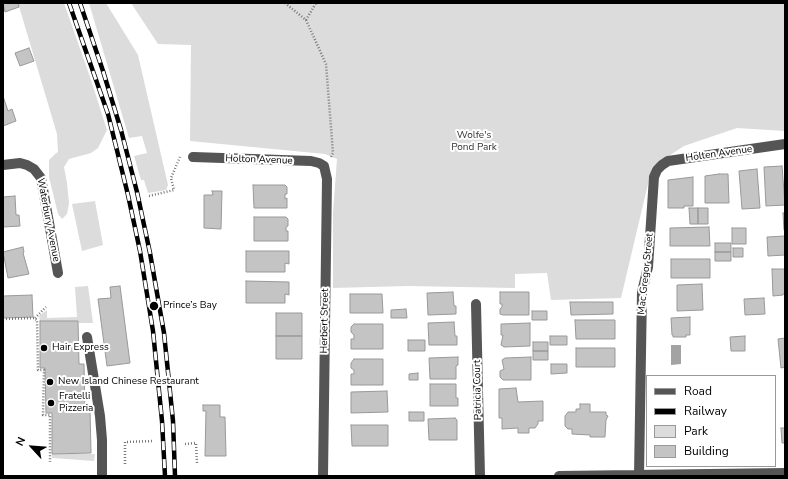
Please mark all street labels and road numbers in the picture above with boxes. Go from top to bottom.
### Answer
street label: Holten Avenue [685,143,753,165]
street label: Holton Avenue [225,153,293,167]
street label: Waterbury Avenue [34,177,62,263]
street label: Mac Gregor Street [636,233,656,315]
street label: Herbert Street [318,288,332,354]
street label: Patricia Court [471,360,485,420]

